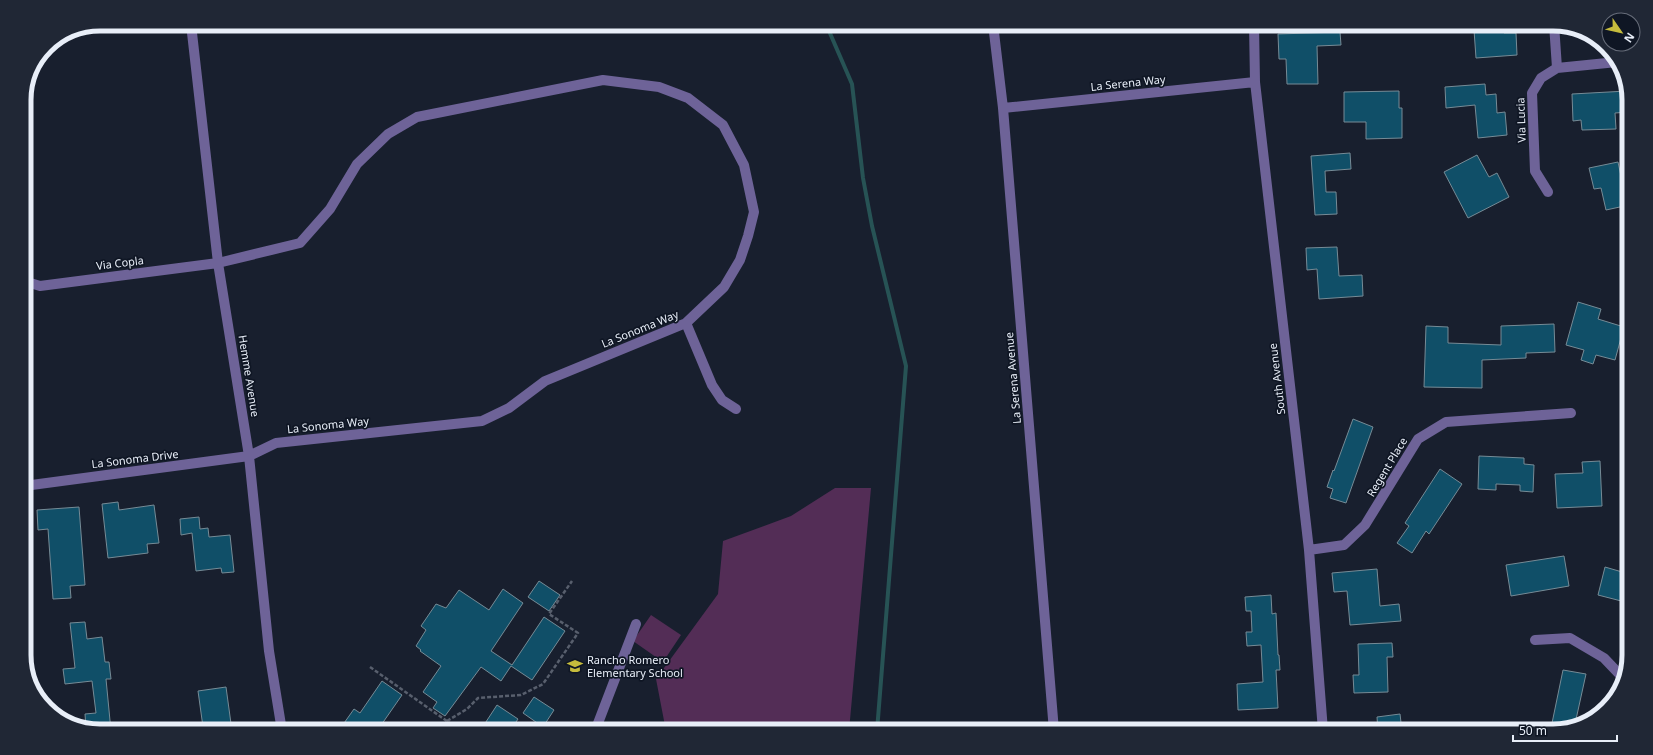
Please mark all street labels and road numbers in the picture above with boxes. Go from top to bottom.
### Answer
street label: La Serena Way [1090,71,1167,94]
street label: Via Lucia [1512,97,1529,143]
street label: Via Copla [95,252,145,273]
street label: La Sonoma Way [599,306,681,351]
street label: La Serena Avenue [1001,332,1024,425]
street label: Hemme Avenue [236,334,263,418]
street label: South Avenue [1265,343,1288,416]
street label: La Sonoma Way [286,413,370,436]
street label: Regent Place [1363,434,1410,499]
street label: La Sonoma Drive [91,446,179,471]

